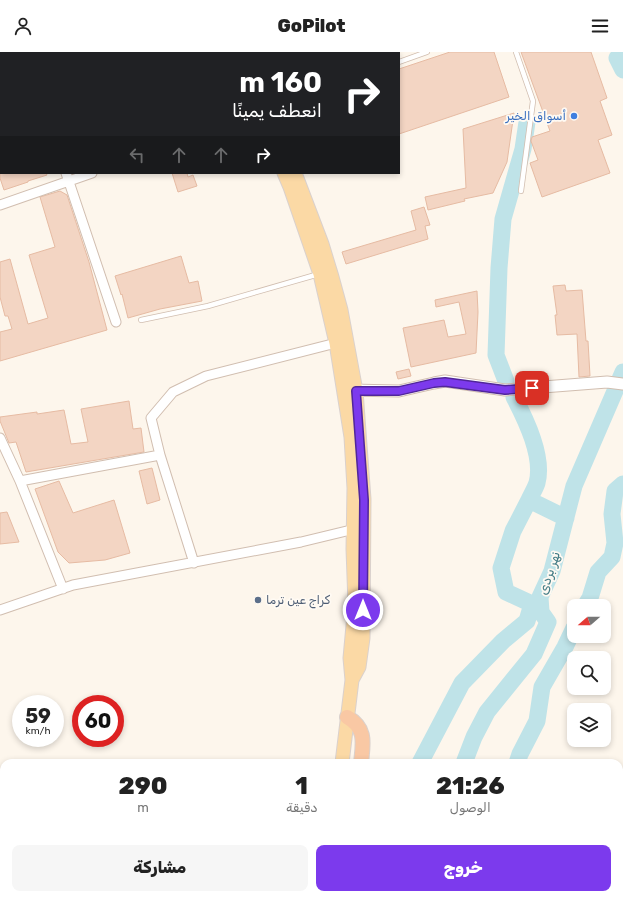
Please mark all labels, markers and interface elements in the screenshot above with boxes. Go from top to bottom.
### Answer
icon: person [12,15,34,37]
text: GoPilot [277,15,346,37]
icon: menu [589,15,611,37]
text: 160 m [239,66,322,99]
icon: right [336,68,388,120]
text: انعطف يمينًا [232,100,322,122]
place label: أسواق الخير [505,109,566,124]
marker: أسواق الخير [569,111,579,121]
icon: left [126,144,148,166]
icon: ahead [168,144,190,166]
icon: ahead [210,144,232,166]
icon: right [252,144,274,166]
pin [515,371,549,405]
icon: arrive [521,377,543,399]
water label: نهر بردى [535,549,564,597]
position arrow [342,589,384,631]
place label: كراج عين ترما [266,593,331,609]
marker: كراج عين ترما [253,595,263,605]
north arrow [567,599,611,643]
map controls [567,599,611,747]
button: search [567,651,611,695]
speed limit sign: 60 [72,695,124,747]
button: layers [567,703,611,747]
text: 59 [25,704,51,728]
text: km/h [26,725,50,737]
text: 290 [119,772,167,800]
text: 1 [295,772,308,800]
text: 21:26 [436,772,505,800]
text: m [137,800,149,815]
text: دقيقة [286,800,317,815]
text: الوصول [450,800,491,815]
button: مشاركة [12,845,308,891]
button: خروج [316,845,611,891]

